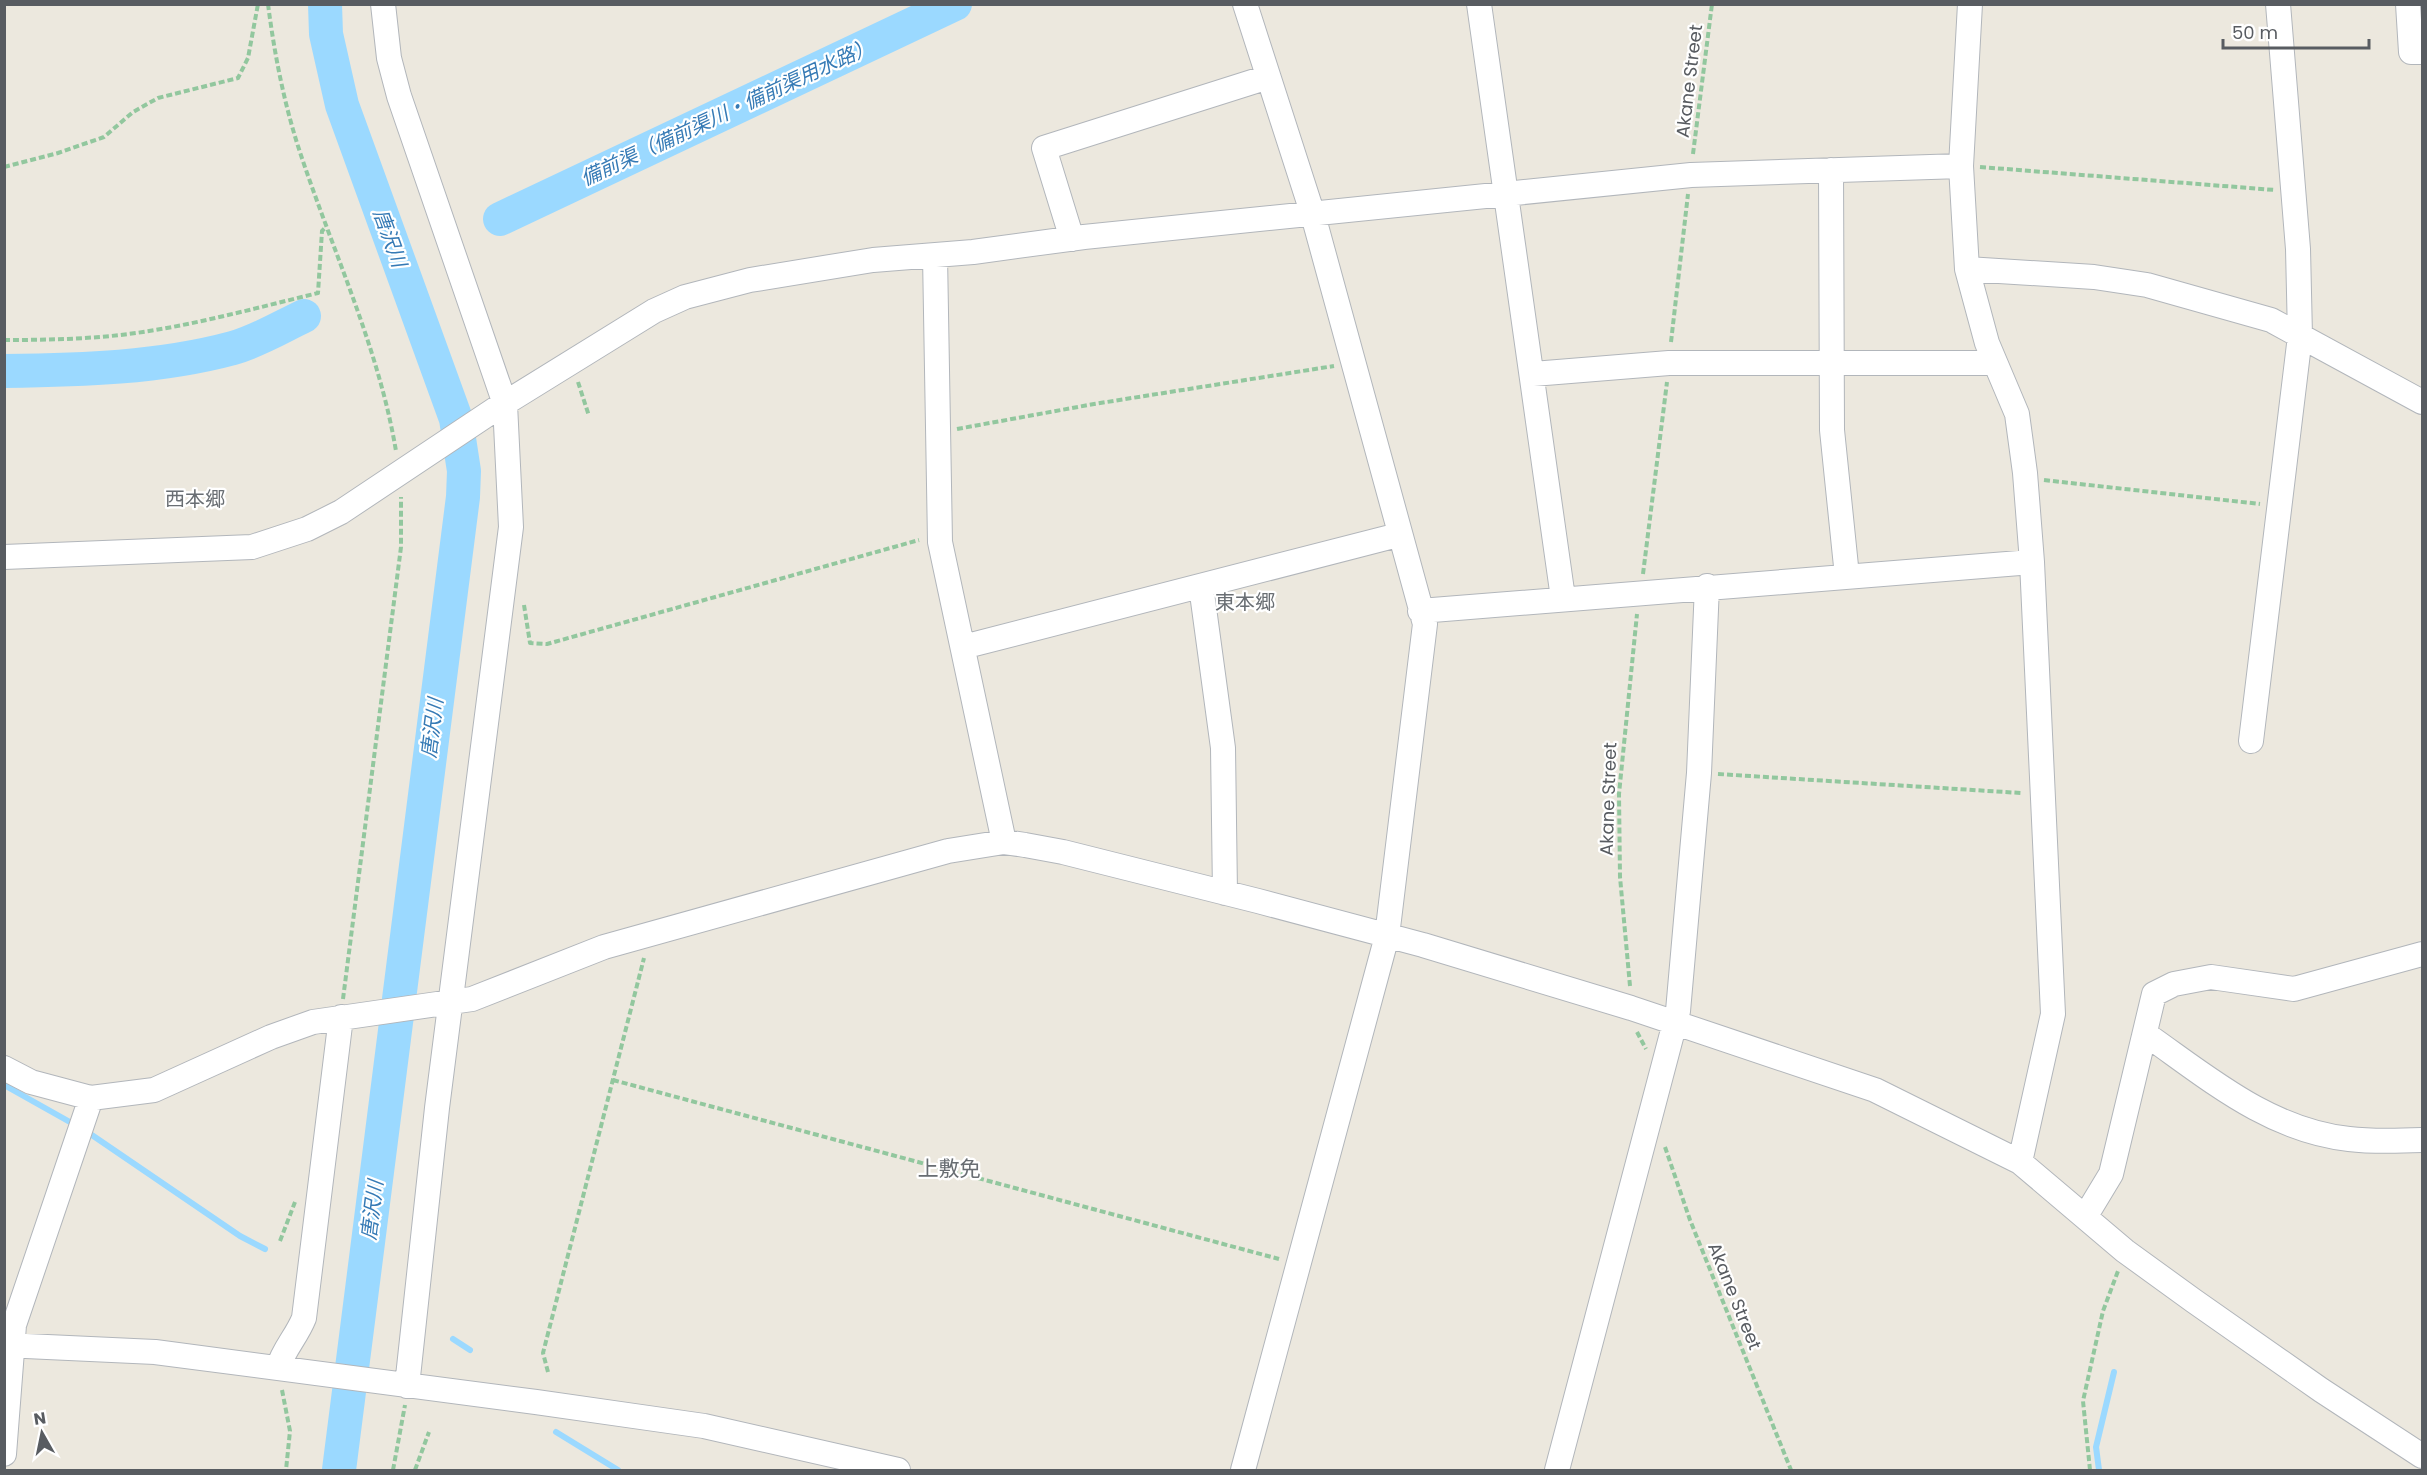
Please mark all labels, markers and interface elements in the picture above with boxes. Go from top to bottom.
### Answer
scale bar [2223,12,2368,50]
text: 50 m [2232,20,2278,45]
street label: Akane Street [1670,23,1708,139]
water label: 備前渠（備前渠川・備前渠用水路） [576,32,878,192]
water label: 唐沢川 [367,205,414,273]
district label: 西本郷 [165,485,225,513]
district label: 東本郷 [1215,588,1275,616]
water label: 唐沢川 [414,695,450,759]
street label: Akane Street [1594,742,1622,856]
district label: 上敷免 [918,1154,981,1183]
water label: 唐沢川 [354,1177,390,1241]
street label: Akane Street [1702,1239,1768,1353]
north arrow [12,1403,72,1463]
text: N [32,1406,47,1431]

